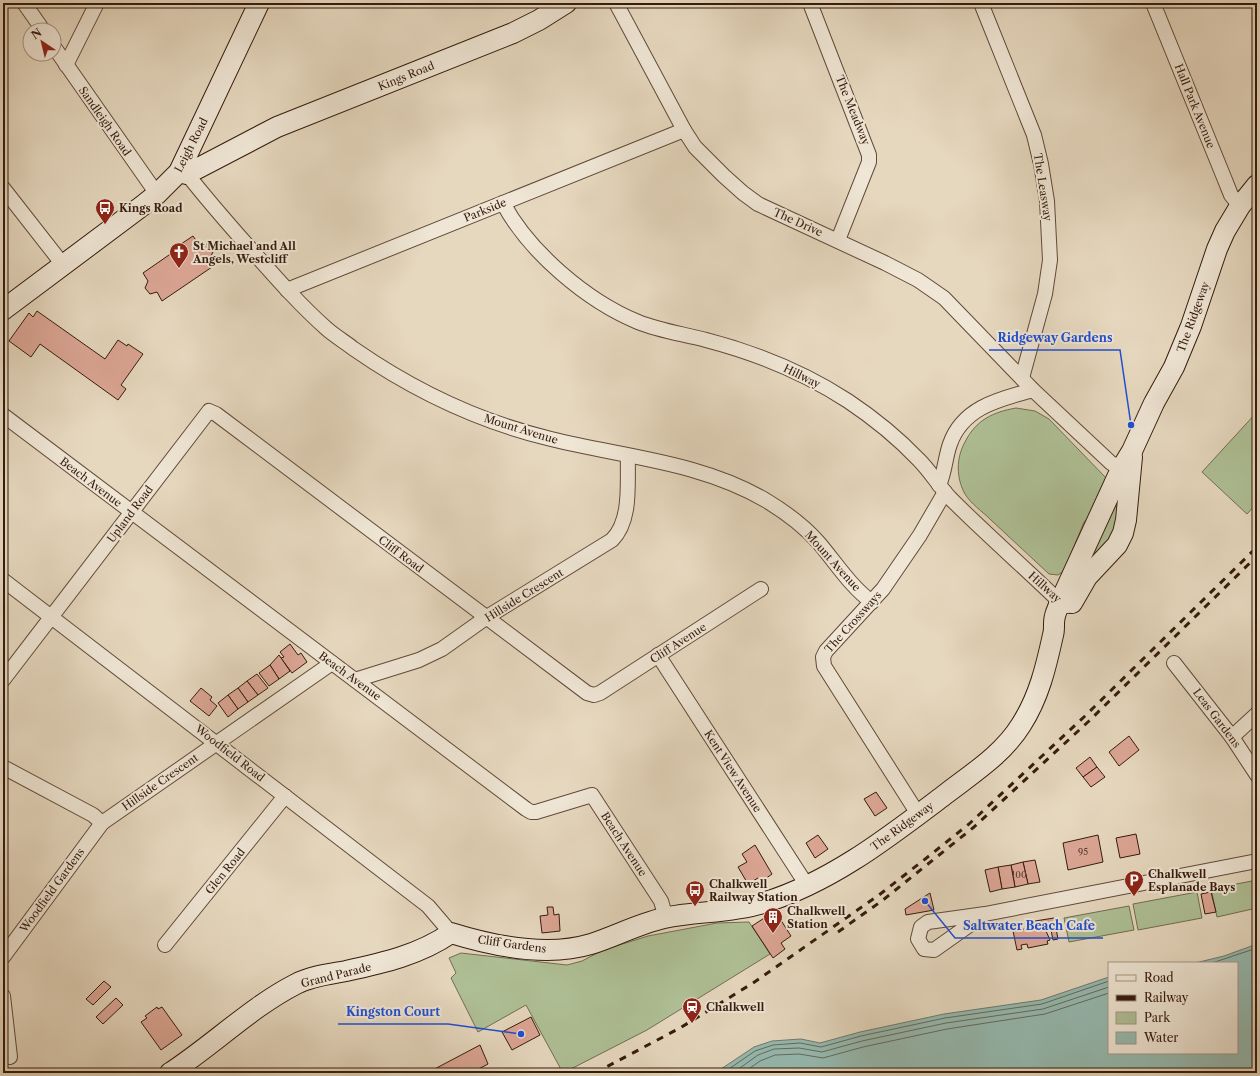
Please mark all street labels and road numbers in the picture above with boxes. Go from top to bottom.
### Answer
street label: Kings Road [376,58,436,94]
street label: Hall Park Avenue [1172,62,1218,150]
street label: The Meadway [833,73,874,148]
street label: Sandleigh Road [76,84,134,159]
street label: Leigh Road [171,115,211,175]
street label: The Leasway [1031,152,1055,223]
street label: Parkside [462,195,508,225]
street label: The Drive [771,205,825,239]
street label: The Ridgeway [1174,279,1213,354]
street label: Hillway [781,361,824,391]
street label: Mount Avenue [482,411,560,447]
street label: Beach Avenue [57,454,125,510]
street label: Upland Road [104,482,156,545]
street label: Mount Avenue [802,528,864,594]
street label: Cliff Road [376,533,427,576]
street label: Hillside Crescent [482,565,566,625]
street label: Hillway [1026,569,1065,606]
street label: The Crossways [822,588,885,656]
street label: Cliff Avenue [647,620,709,666]
street label: Beach Avenue [316,649,384,703]
street label: Leas Gardens [1190,686,1244,751]
street label: Woodfield Road [192,721,268,785]
street label: Kent View Avenue [701,727,765,815]
street label: Hillside Crescent [119,750,201,814]
street label: The Ridgeway [868,798,937,854]
street label: Beach Avenue [598,809,650,879]
street label: Woodfield Gardens [16,845,87,936]
street label: Glen Road [202,845,248,897]
street label: Cliff Gardens [477,932,547,956]
street label: Grand Parade [299,960,373,990]

